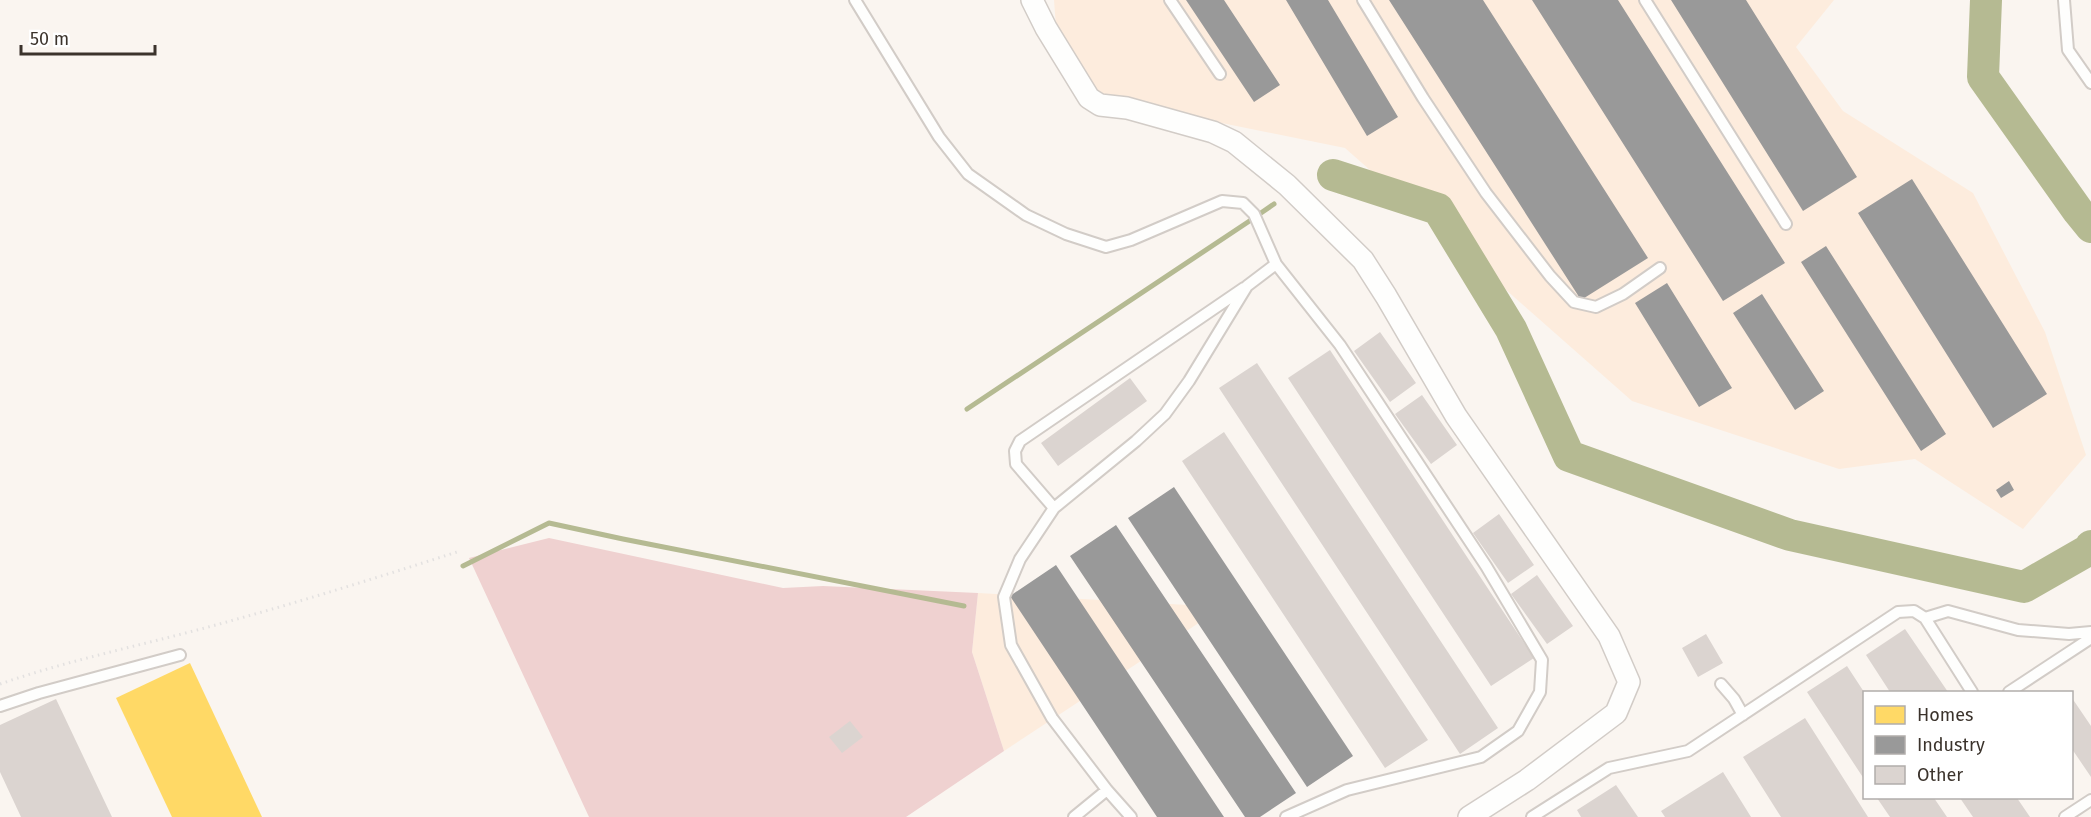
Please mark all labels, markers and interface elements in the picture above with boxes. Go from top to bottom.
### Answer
scale bar [21,18,154,56]
text: 50 m [30,28,69,50]
legend [1863,691,2073,799]
text: Homes [1917,704,1973,726]
text: Industry [1917,734,1985,756]
text: Other [1917,764,1963,786]

